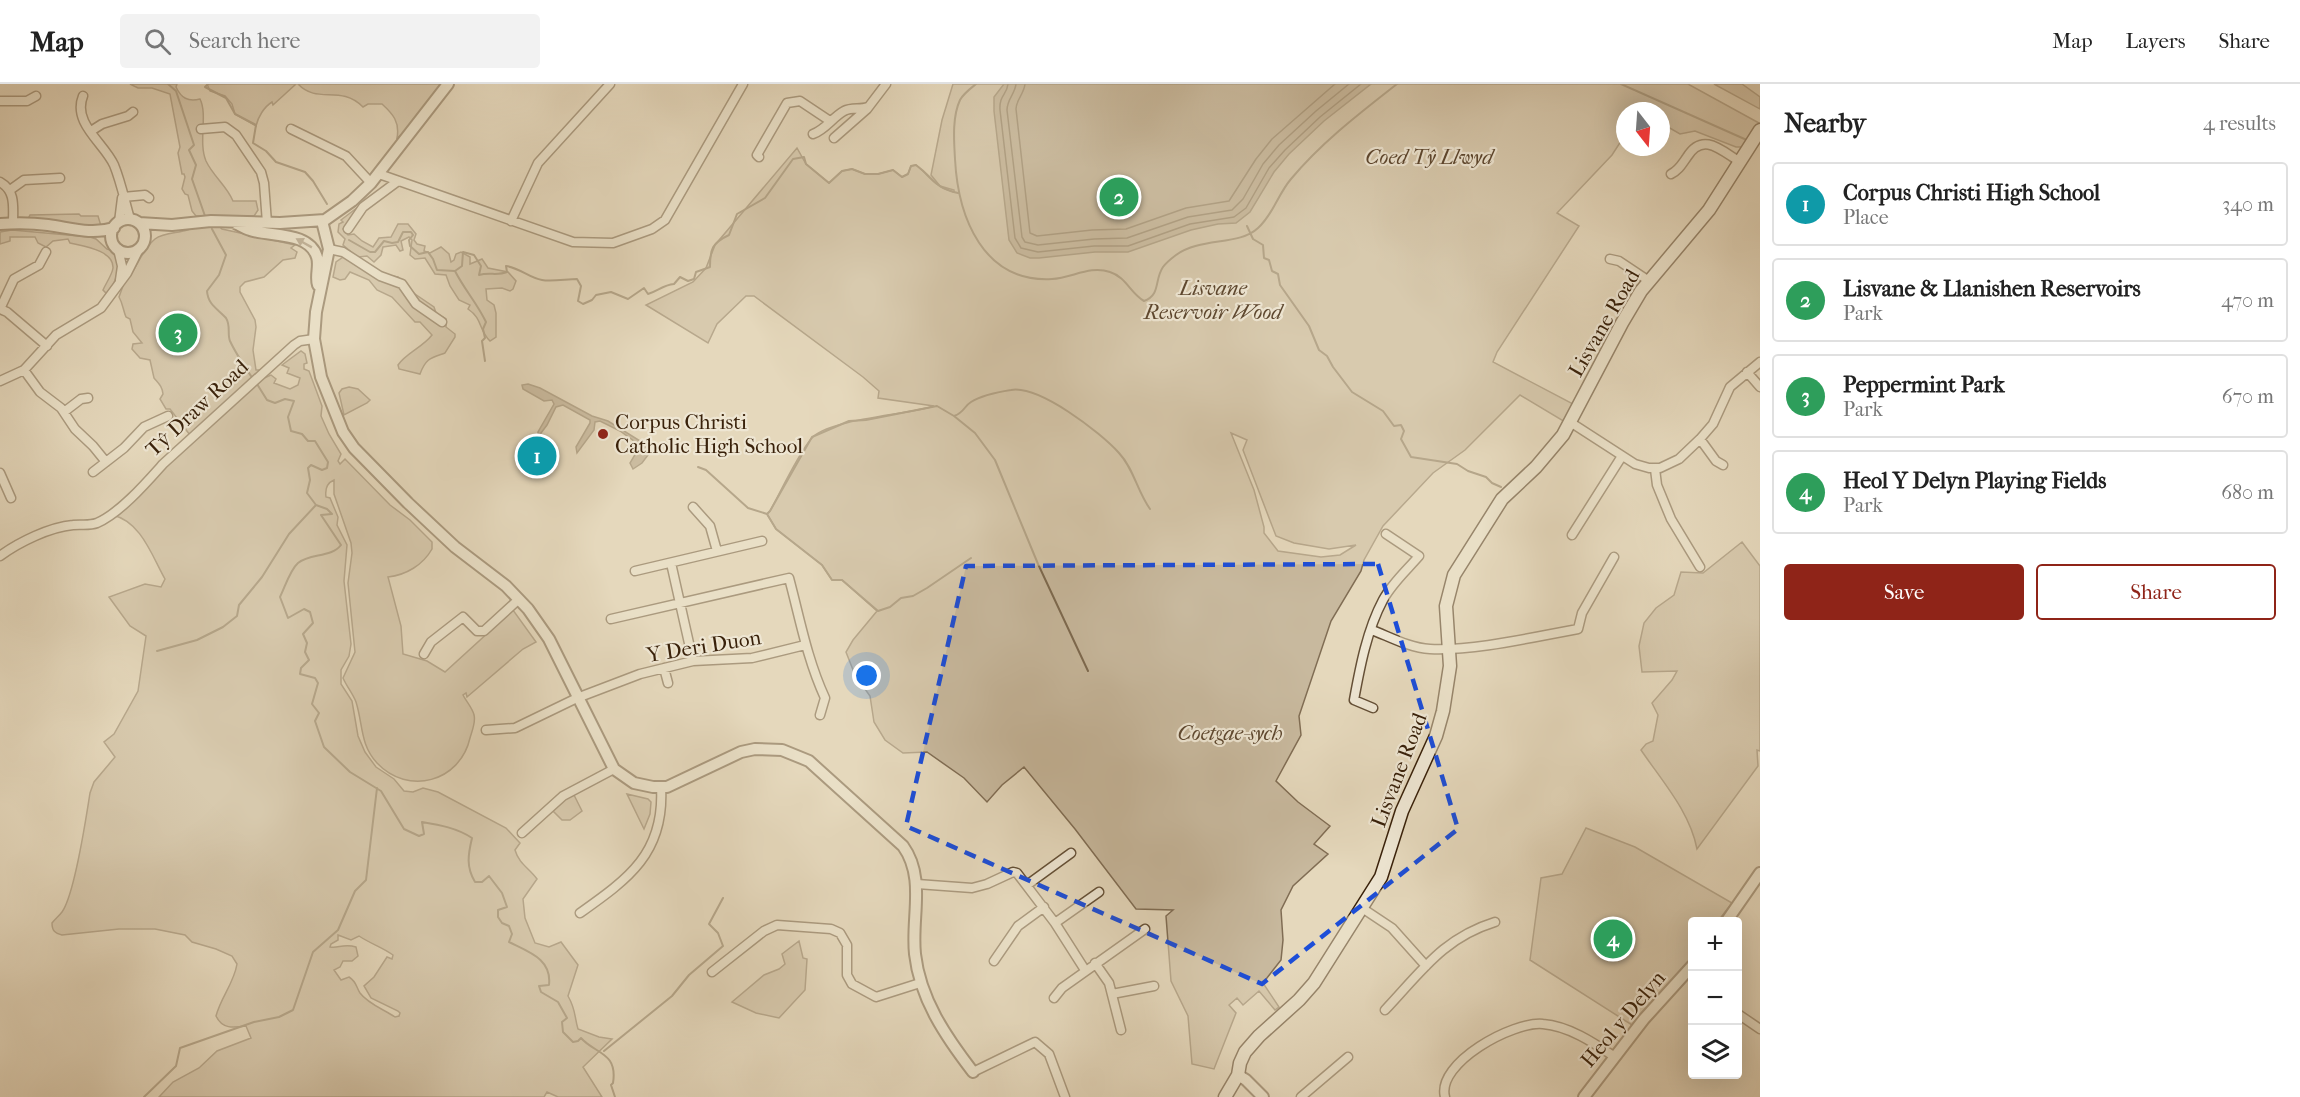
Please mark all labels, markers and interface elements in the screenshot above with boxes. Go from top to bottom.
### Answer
search box [120,14,540,68]
text: Map [30,25,84,58]
icon: search [141,25,174,58]
text: Search here [189,28,300,54]
text: Map [2052,29,2093,53]
text: Layers [2126,29,2185,53]
text: Share [2218,29,2270,53]
north arrow [1616,102,1670,156]
text: Nearby [1784,108,1866,139]
text: 4 results [2203,112,2276,135]
park label: Coed Tŷ Llwyd [1365,145,1495,169]
pin: 2 [1100,174,1138,220]
text: Corpus Christi High School [1843,180,2100,206]
text: 1 [1802,193,1809,216]
text: 340 m [2222,193,2274,216]
text: Place [1843,206,1889,229]
one-way arrow [295,238,312,249]
street label: Lisvane Road [1564,264,1645,381]
park label: Lisvane Reservoir Wood [1142,276,1284,324]
text: Lisvane & Llanishen Reservoirs [1843,276,2141,302]
text: 2 [1800,289,1811,312]
text: 470 m [2221,289,2274,312]
text: Park [1843,302,1883,325]
pin: 3 [158,310,198,356]
street label: Tŷ Draw Road [141,354,253,461]
text: Peppermint Park [1843,372,2004,398]
text: 3 [1801,385,1810,408]
text: 670 m [2222,385,2274,408]
text: Park [1843,398,1883,421]
place label: Corpus Christi Catholic High School [615,410,803,458]
marker: Corpus Christi Catholic High School [596,427,610,441]
pin: 1 [518,434,556,478]
text: Heol Y Delyn Playing Fields [1843,468,2106,494]
text: 4 [1800,481,1811,504]
text: 680 m [2221,481,2274,504]
text: Park [1843,494,1883,517]
button: Save [1784,564,2024,620]
button: Share [2036,564,2276,620]
street label: Y Deri Duon [644,625,763,667]
your location [852,661,881,690]
street label: Lisvane Road [1366,709,1432,830]
park label: Coetgae-sych [1177,721,1283,745]
pin: 4 [1594,916,1632,962]
map controls [1688,917,1742,1079]
button: + [1688,917,1742,971]
street label: Heol y Delyn [1576,966,1670,1072]
button: − [1688,971,1742,1025]
button: layers [1688,1025,1742,1079]

